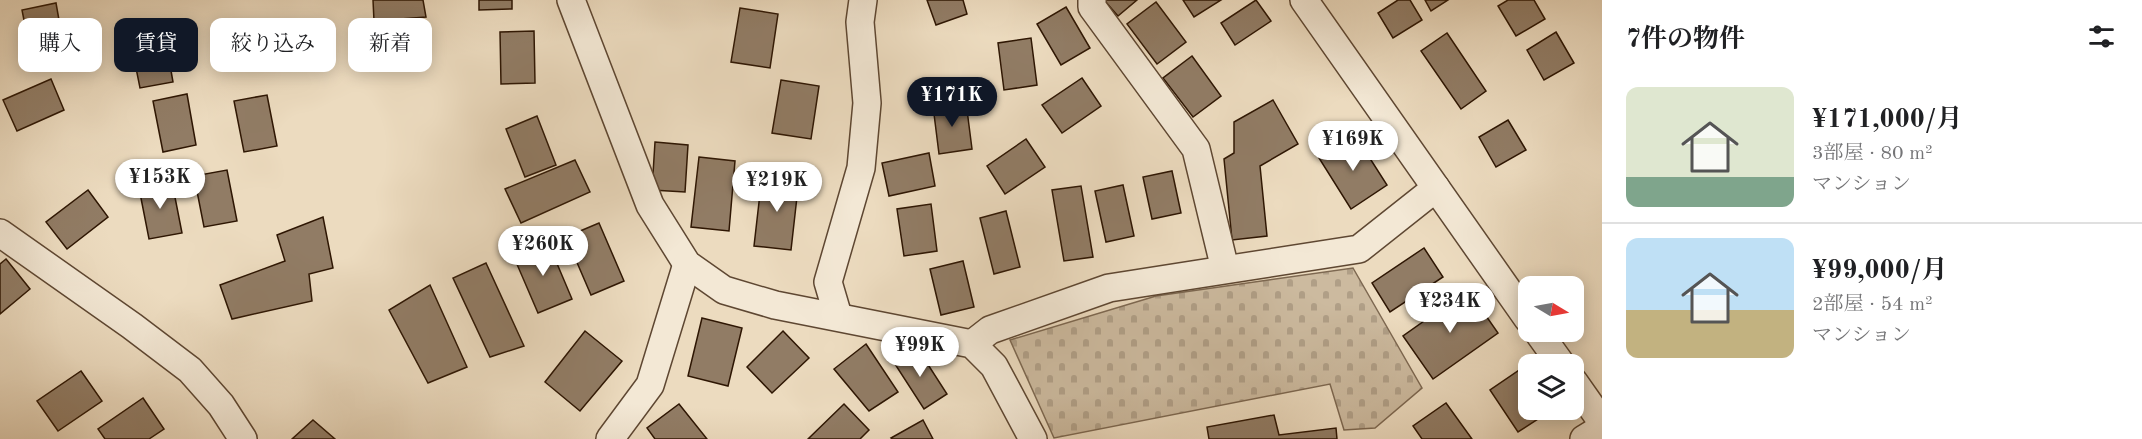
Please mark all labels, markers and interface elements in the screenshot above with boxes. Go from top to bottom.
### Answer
chip: 購入 [18,18,102,72]
chip: 賃貸 [114,18,198,72]
chip: 絞り込み [210,18,336,72]
chip: 新着 [348,18,432,72]
icon: filters [2085,20,2118,53]
text: 7件の物件 [1626,27,1745,53]
pin: ¥171K [910,77,994,128]
text: ¥171K [921,86,983,106]
text: ¥171,000/月 [1812,107,1963,133]
icon: home [1674,111,1746,183]
pin: ¥169K [1311,121,1395,172]
text: ¥169K [1322,130,1384,150]
text: 3部屋 · 80 m² [1812,144,1933,164]
pin: ¥153K [118,159,202,210]
pin: ¥219K [735,162,819,213]
text: ¥153K [129,168,191,188]
text: ¥219K [746,171,808,191]
text: マンション [1812,175,1911,195]
pin: ¥260K [501,226,585,277]
text: ¥260K [512,235,574,255]
text: ¥99,000/月 [1812,258,1947,284]
icon: home [1674,262,1746,334]
north arrow [1518,276,1584,342]
map controls [1518,276,1584,420]
pin: ¥234K [1408,283,1492,334]
text: ¥234K [1419,292,1481,312]
text: 2部屋 · 54 m² [1812,295,1933,315]
text: マンション [1812,326,1911,346]
pin: ¥99K [884,327,956,378]
text: ¥99K [895,336,945,356]
button: layers [1518,354,1584,420]

